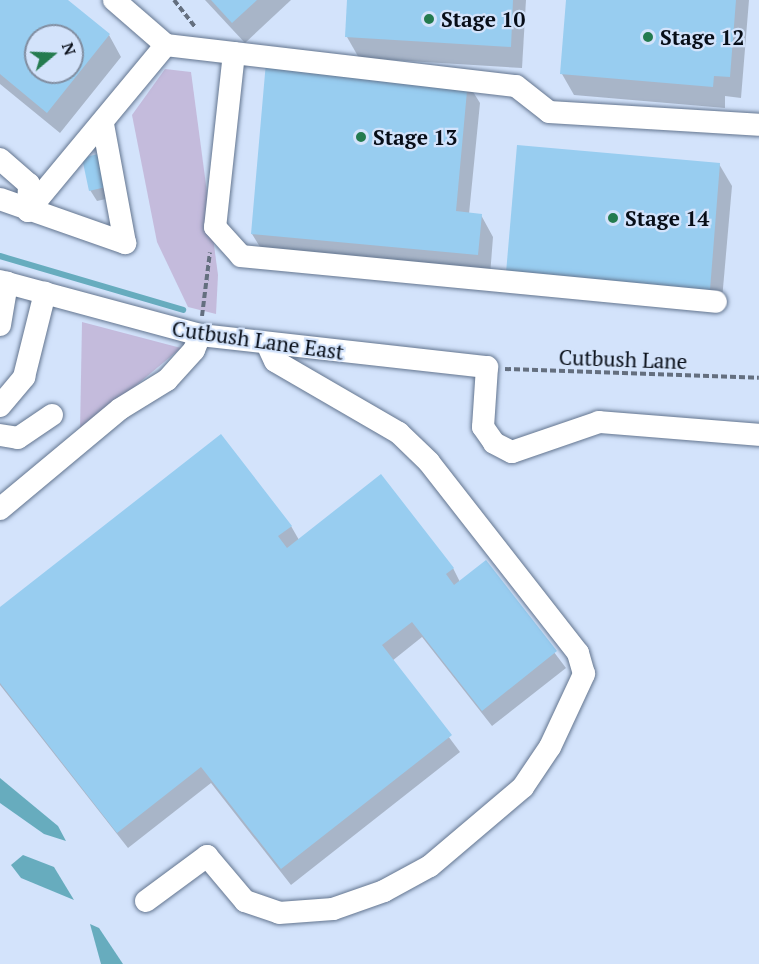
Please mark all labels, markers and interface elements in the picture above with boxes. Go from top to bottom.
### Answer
place label: Stage 10 [441,6,525,32]
marker: Stage 10 [422,12,436,26]
north arrow [24,24,84,84]
place label: Stage 12 [660,24,744,50]
marker: Stage 12 [641,30,655,44]
text: N [57,39,82,58]
place label: Stage 13 [373,124,457,150]
marker: Stage 13 [354,130,368,144]
place label: Stage 14 [625,205,709,231]
marker: Stage 14 [606,211,620,225]
street label: Cutbush Lane East [170,315,346,365]
street label: Cutbush Lane [558,344,688,374]

